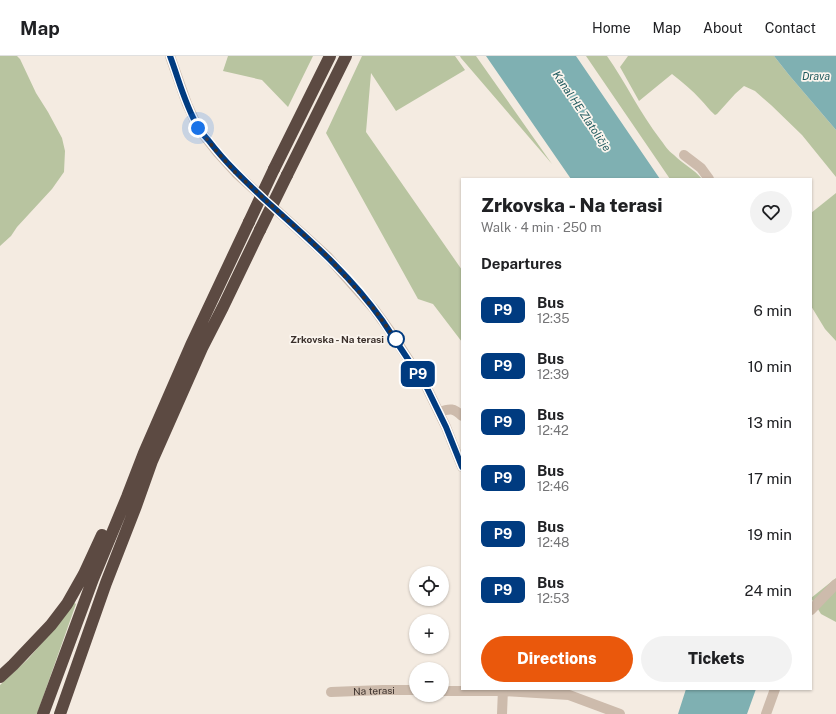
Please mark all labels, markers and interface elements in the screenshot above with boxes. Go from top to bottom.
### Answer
text: Map [20,17,60,39]
text: Home [592,20,631,36]
text: Map [653,20,681,36]
text: About [703,20,743,36]
text: Contact [765,20,816,36]
water label: Kanal HE Zlatoličje [551,69,613,153]
water label: Drava [802,70,830,82]
your location [188,118,208,138]
button: heart [750,191,792,233]
text: Zrkovska - Na terasi [481,194,663,216]
text: Walk · 4 min · 250 m [481,220,601,235]
text: Departures [481,255,562,272]
text: Bus [537,294,564,311]
text: P9 [494,302,512,318]
text: 6 min [754,302,792,319]
text: 12:35 [537,311,570,326]
marker: Zrkovska - Na terasi [387,330,405,348]
place label: Zrkovska - Na terasi [290,333,384,345]
text: Bus [537,350,564,367]
text: P9 [494,358,512,374]
text: 10 min [748,358,792,375]
line badge: P9 [400,361,436,387]
text: P9 [409,366,427,382]
text: 12:39 [537,367,569,382]
text: Bus [537,406,564,423]
text: P9 [494,414,512,430]
text: 13 min [747,414,792,431]
text: 12:42 [537,423,569,438]
text: Bus [537,462,564,479]
text: P9 [494,470,512,486]
text: 17 min [748,470,792,487]
text: 12:46 [537,479,569,494]
text: Bus [537,518,564,535]
text: P9 [494,526,512,542]
text: 19 min [747,526,792,543]
text: 12:48 [537,535,569,550]
map controls [409,566,449,702]
button: locate [409,566,449,606]
text: Bus [537,574,564,591]
text: P9 [494,582,512,598]
text: 24 min [745,582,792,599]
text: 12:53 [537,591,570,606]
button: + [409,614,449,654]
button: Directions [481,636,633,682]
button: Tickets [641,636,792,682]
button: − [409,662,449,702]
street label: Na terasi [353,684,395,697]

